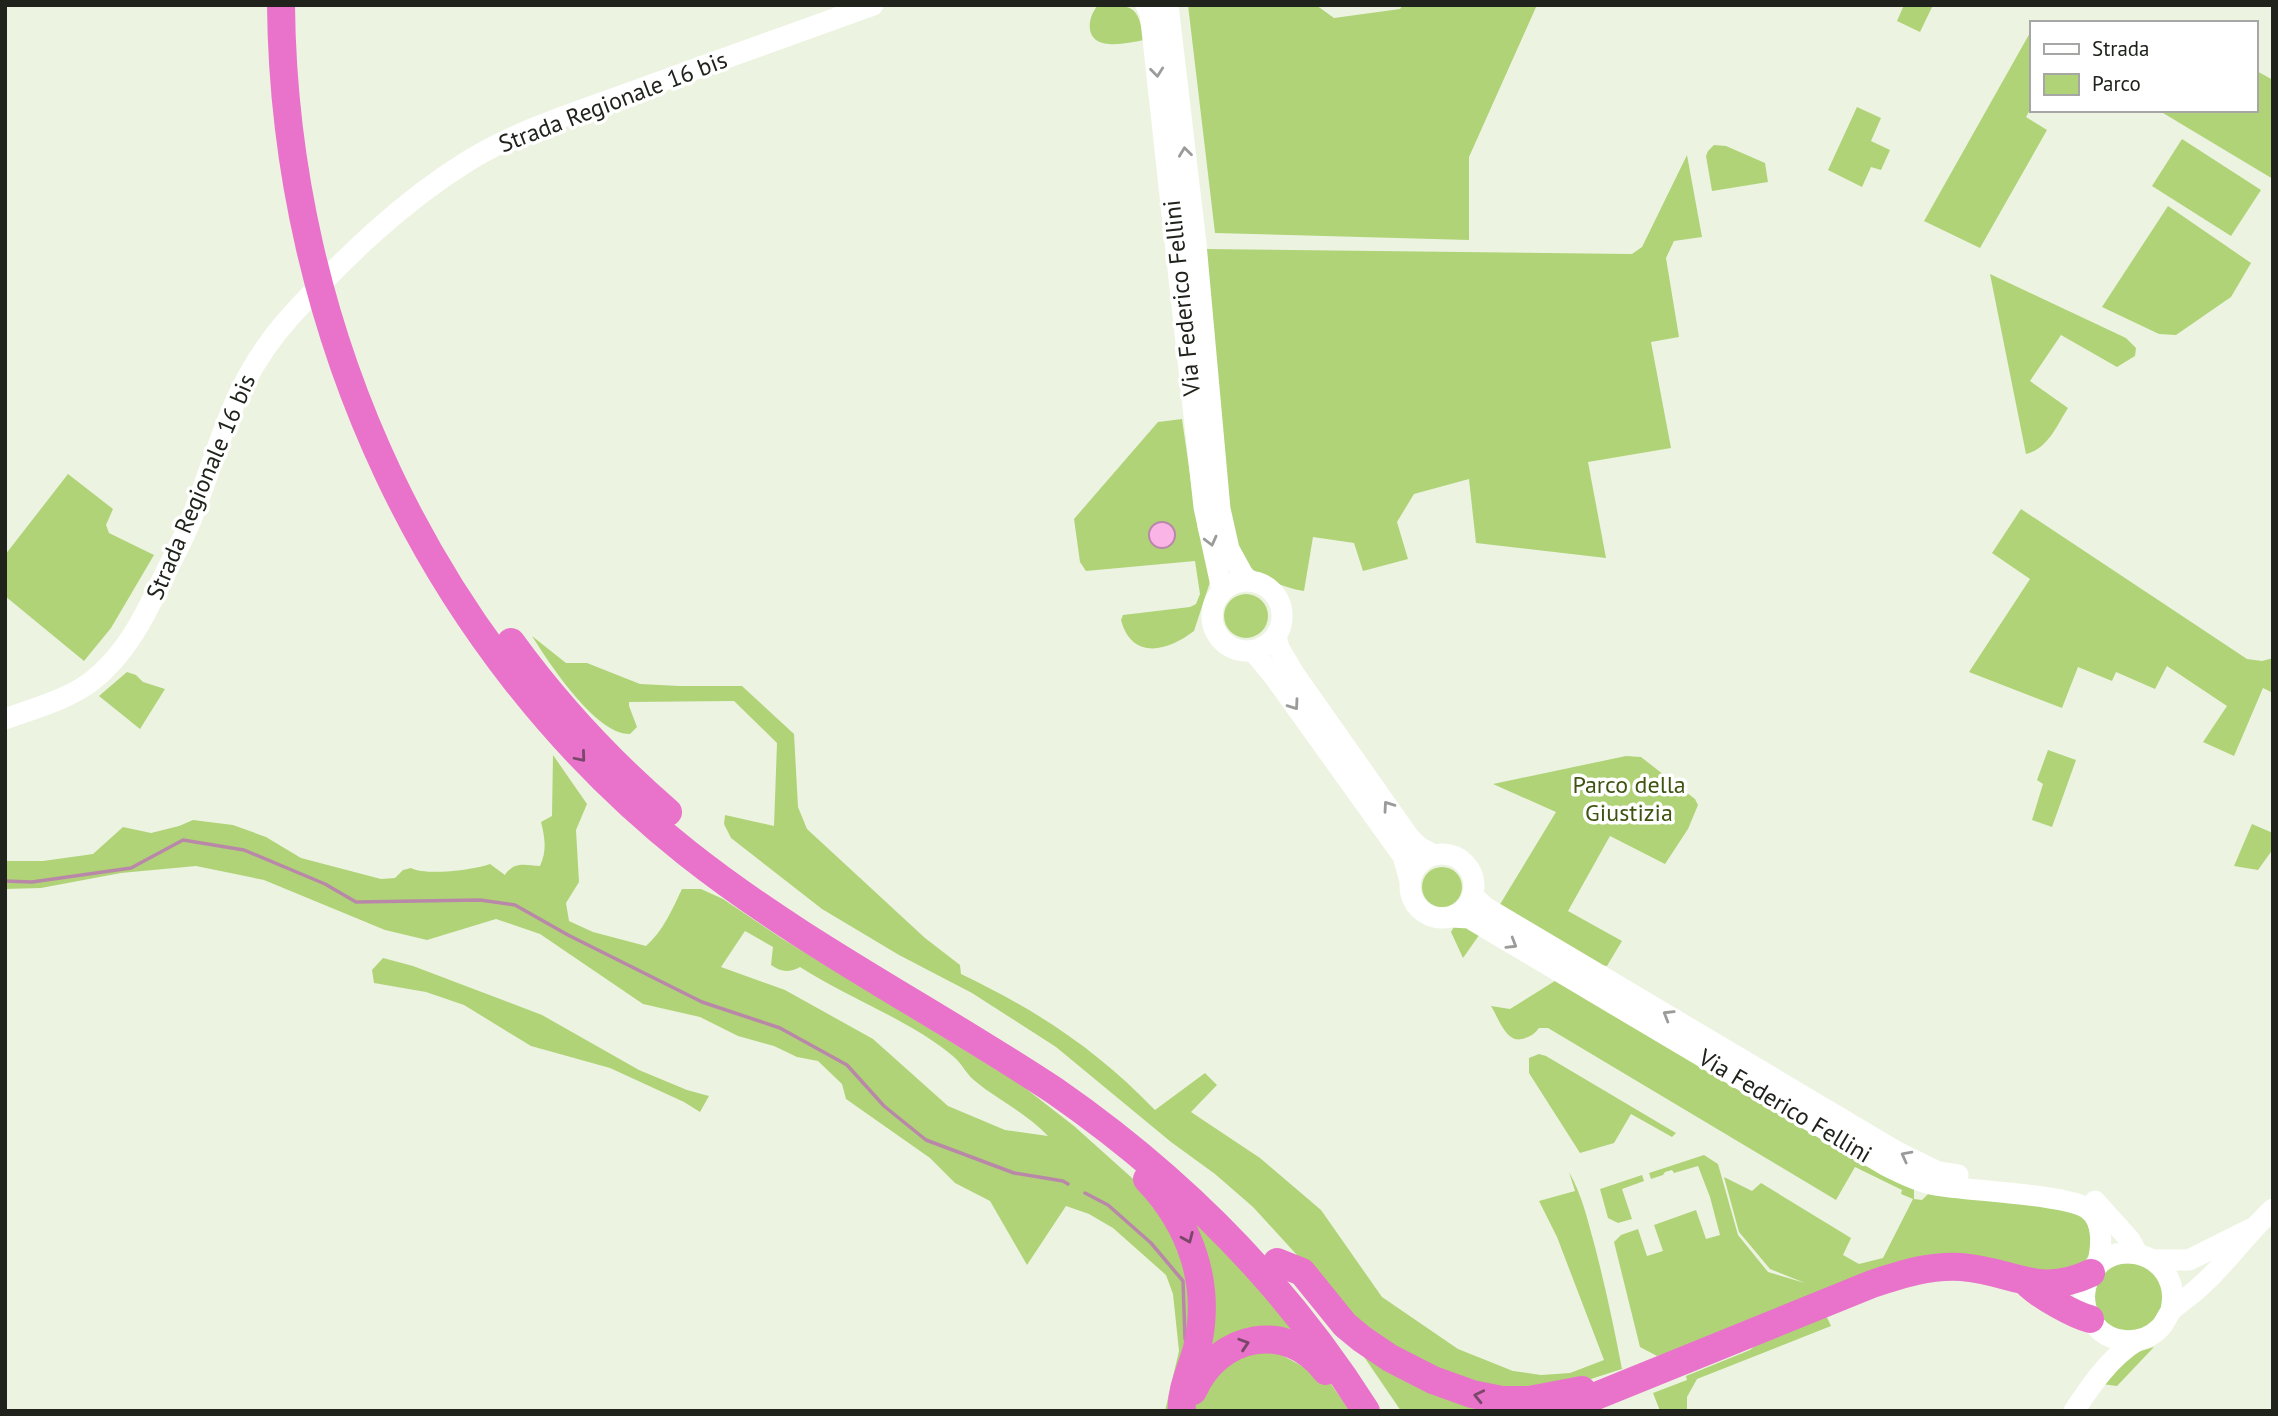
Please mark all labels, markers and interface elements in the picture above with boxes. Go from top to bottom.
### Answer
legend [2030,21,2257,112]
text: Strada [2092,35,2150,62]
street label: Strada Regionale 16 bis [494,44,731,159]
one-way arrow [1149,66,1164,77]
text: Parco [2092,70,2141,97]
one-way arrow [1178,146,1193,158]
street label: Via Federico Fellini [1156,199,1207,399]
street label: Strada Regionale 16 bis [139,369,262,604]
one-way arrow [1203,535,1217,547]
one-way arrow [1286,697,1298,710]
one-way arrow [573,748,585,761]
park label: Parco della Giustizia [1572,769,1686,828]
one-way arrow [1384,801,1396,814]
one-way arrow [1505,936,1518,949]
one-way arrow [1663,1010,1676,1023]
street label: Via Federico Fellini [1692,1041,1878,1170]
one-way arrow [1901,1150,1913,1164]
one-way arrow [1180,1231,1194,1244]
one-way arrow [1238,1338,1250,1352]
one-way arrow [1474,1390,1486,1404]

